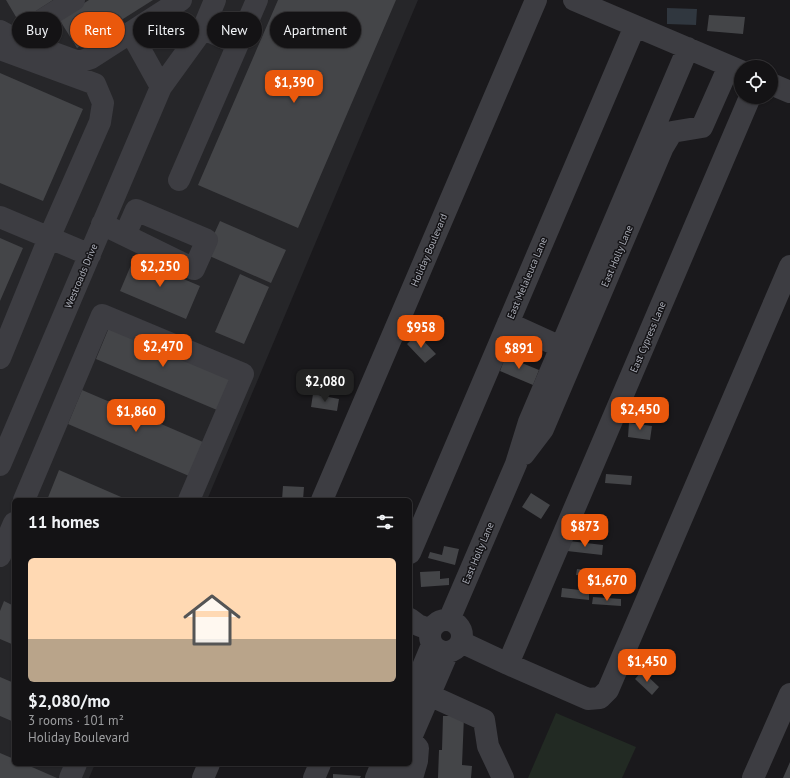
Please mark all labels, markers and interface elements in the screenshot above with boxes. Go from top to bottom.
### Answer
chip: Buy [12,12,62,48]
chip: Rent [70,12,125,48]
chip: Filters [133,12,199,48]
chip: New [207,12,262,48]
chip: Apartment [270,12,361,48]
map controls [734,60,778,104]
button: locate [734,60,778,104]
pin: $1,390 [261,70,327,104]
text: $1,390 [274,74,314,91]
street label: Holiday Boulevard [408,212,450,288]
street label: East Holly Lane [598,223,636,289]
street label: East Melaleuca Lane [504,235,550,321]
street label: Westroads Drive [62,242,100,310]
pin: $2,250 [127,254,193,288]
text: $2,250 [140,258,180,275]
street label: East Cypress Lane [627,299,669,375]
pin: $958 [397,315,445,349]
text: $958 [406,319,436,336]
pin: $2,470 [130,334,196,368]
pin: $891 [495,336,543,370]
text: $2,470 [143,338,183,355]
text: $891 [504,340,534,357]
pin: $2,080 [292,369,358,403]
text: $2,080 [305,373,345,390]
pin: $2,450 [607,397,673,431]
pin: $1,860 [103,399,169,433]
text: $2,450 [620,401,660,418]
text: $1,860 [116,403,156,420]
text: 11 homes [28,511,99,533]
icon: filters [374,511,396,533]
pin: $873 [561,514,609,548]
text: $873 [570,518,600,535]
street label: East Holly Lane [459,520,497,586]
pin: $1,670 [574,568,640,602]
text: $1,670 [587,572,627,589]
icon: home [176,584,248,656]
pin: $1,450 [614,649,680,683]
text: $1,450 [627,653,667,670]
text: $2,080/mo [28,690,110,712]
text: 3 rooms · 101 m² [28,712,124,729]
text: Holiday Boulevard [28,729,129,746]

